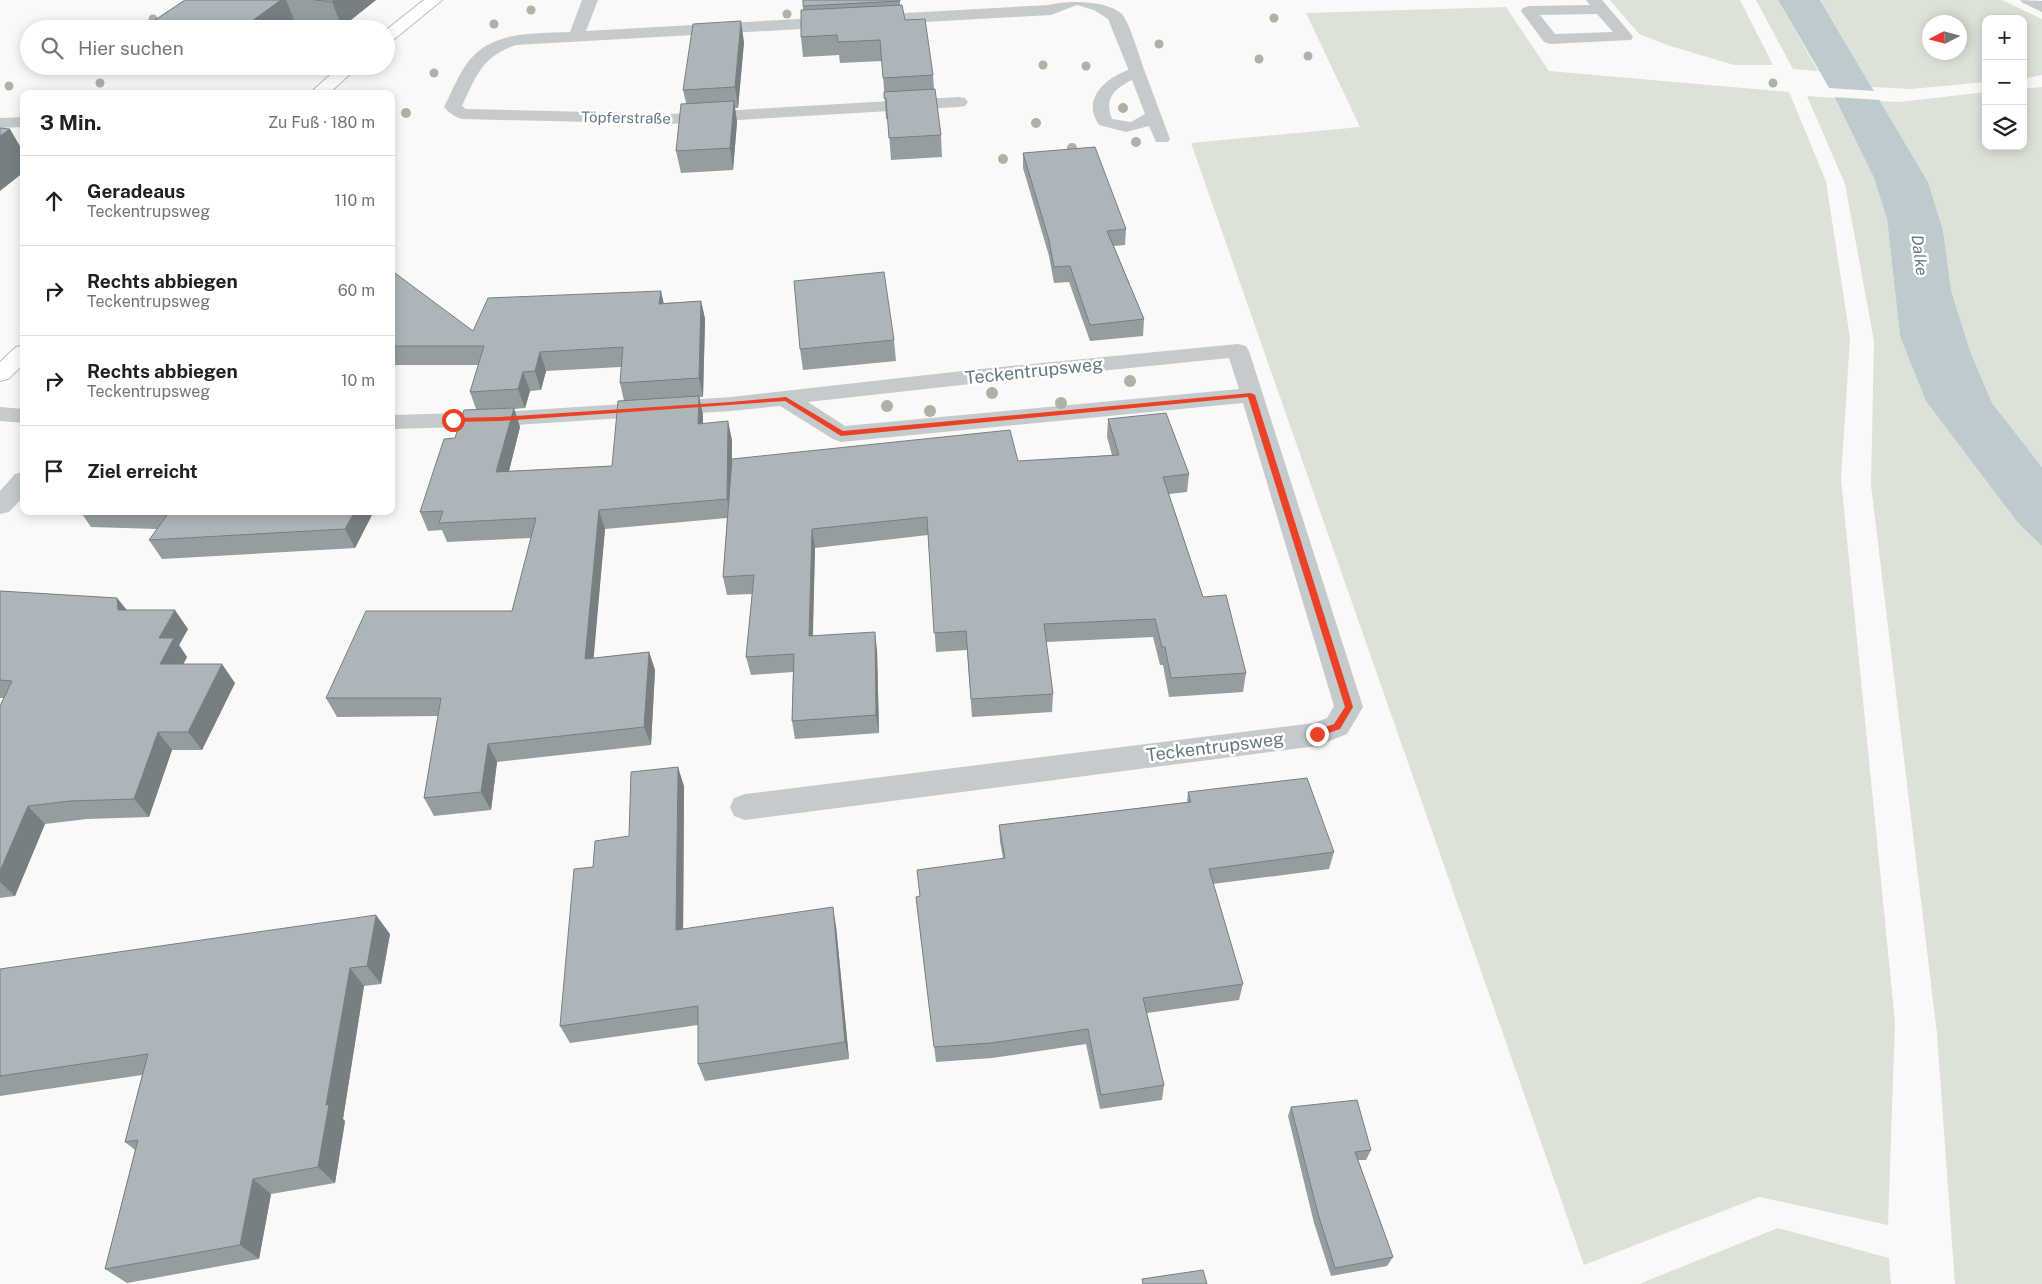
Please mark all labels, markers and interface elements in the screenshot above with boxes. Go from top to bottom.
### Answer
north arrow [1922,15,1967,60]
map controls [1982,15,2027,150]
button: + [1982,15,2027,60]
search box [20,20,395,75]
icon: search [38,34,66,62]
text: Hier suchen [78,37,184,59]
button: − [1982,60,2027,105]
button: layers [1982,105,2027,150]
street label: Töpferstraße [581,108,671,127]
text: 3 Min. [40,110,102,135]
text: Zu Fuß · 180 m [268,113,375,132]
text: Geradeaus [87,180,185,202]
icon: ahead [40,187,68,215]
text: 110 m [334,191,375,210]
text: Teckentrupsweg [87,202,210,221]
water label: Dalke [1908,234,1931,277]
text: Rechts abbiegen [87,270,238,292]
icon: right [40,277,68,305]
text: 60 m [338,281,375,300]
text: Teckentrupsweg [87,292,210,311]
street label: Teckentrupsweg [964,353,1104,388]
text: Rechts abbiegen [87,360,238,382]
icon: right [40,367,68,395]
text: 10 m [341,371,375,390]
text: Teckentrupsweg [87,382,210,401]
route start [442,409,465,432]
icon: arrive [40,457,68,485]
text: Ziel erreicht [87,460,198,482]
route end [1306,723,1329,746]
street label: Teckentrupsweg [1145,728,1285,765]

